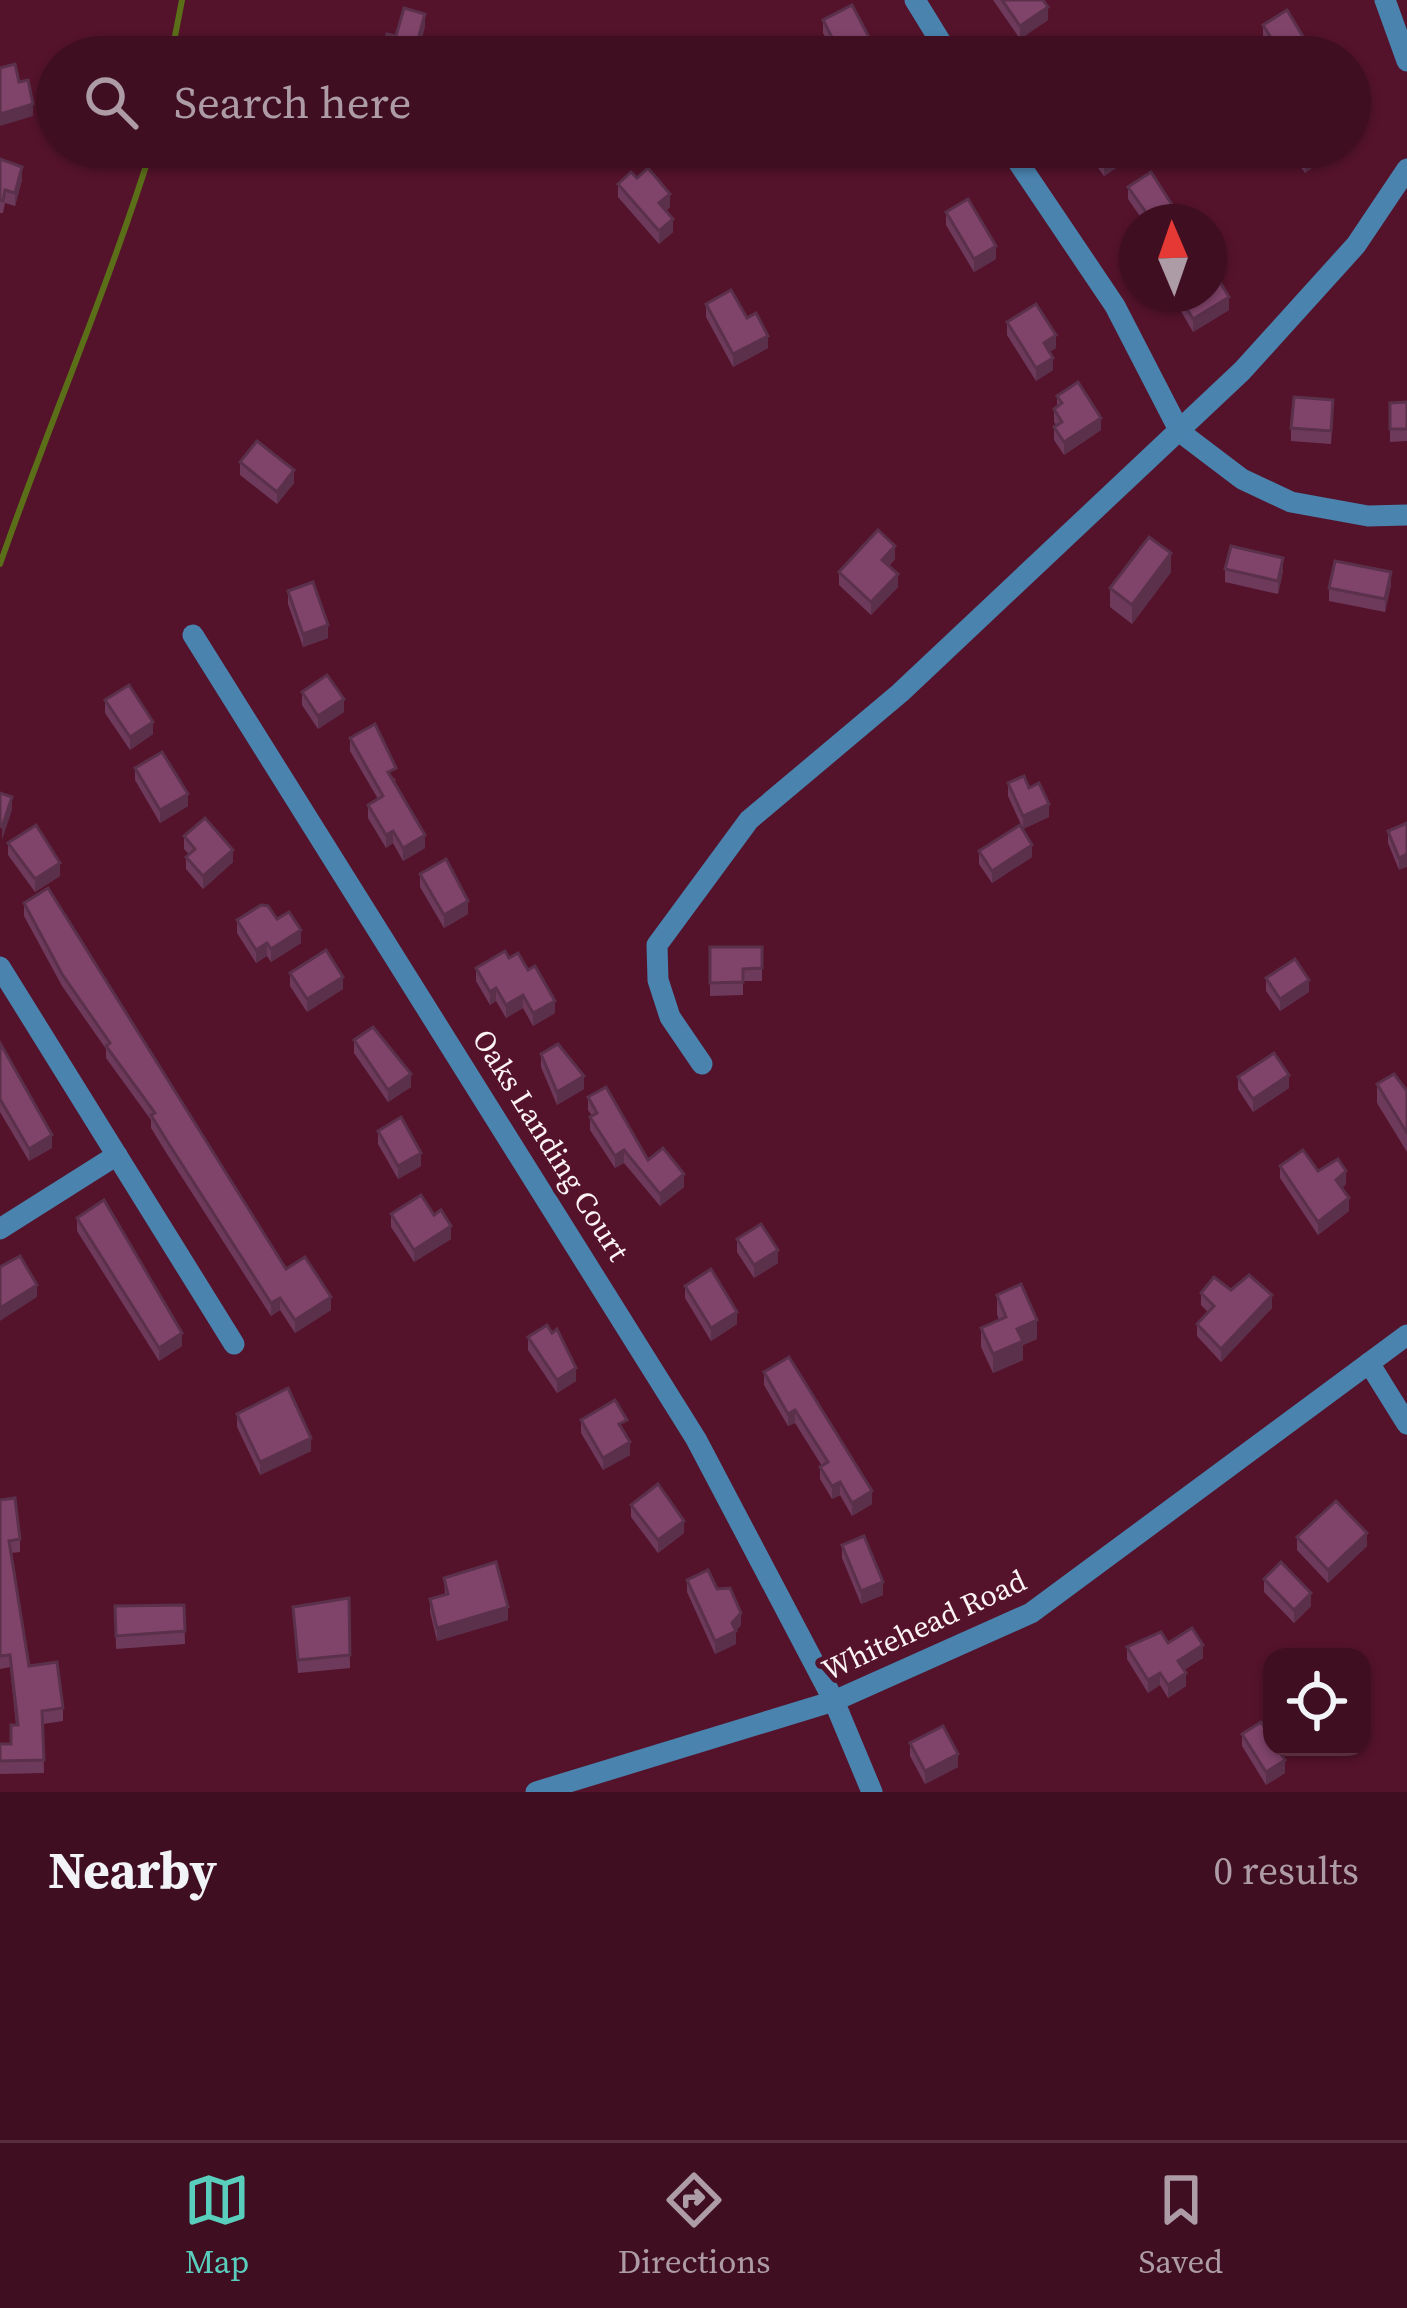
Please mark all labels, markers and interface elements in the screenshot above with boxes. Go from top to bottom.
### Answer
search box [36,36,1371,168]
icon: search [78,69,144,135]
text: Search here [174,71,411,133]
north arrow [1119,204,1227,312]
street label: Oaks Landing Court [463,1021,639,1269]
street label: Whitehead Road [815,1560,1033,1690]
map controls [1263,1648,1371,1756]
button: locate [1263,1648,1371,1756]
text: Nearby [48,1835,217,1905]
text: 0 results [1214,1844,1359,1897]
tab: Map [184,2167,250,2284]
tab: Directions [618,2167,771,2284]
tab: Saved [1138,2167,1223,2284]

